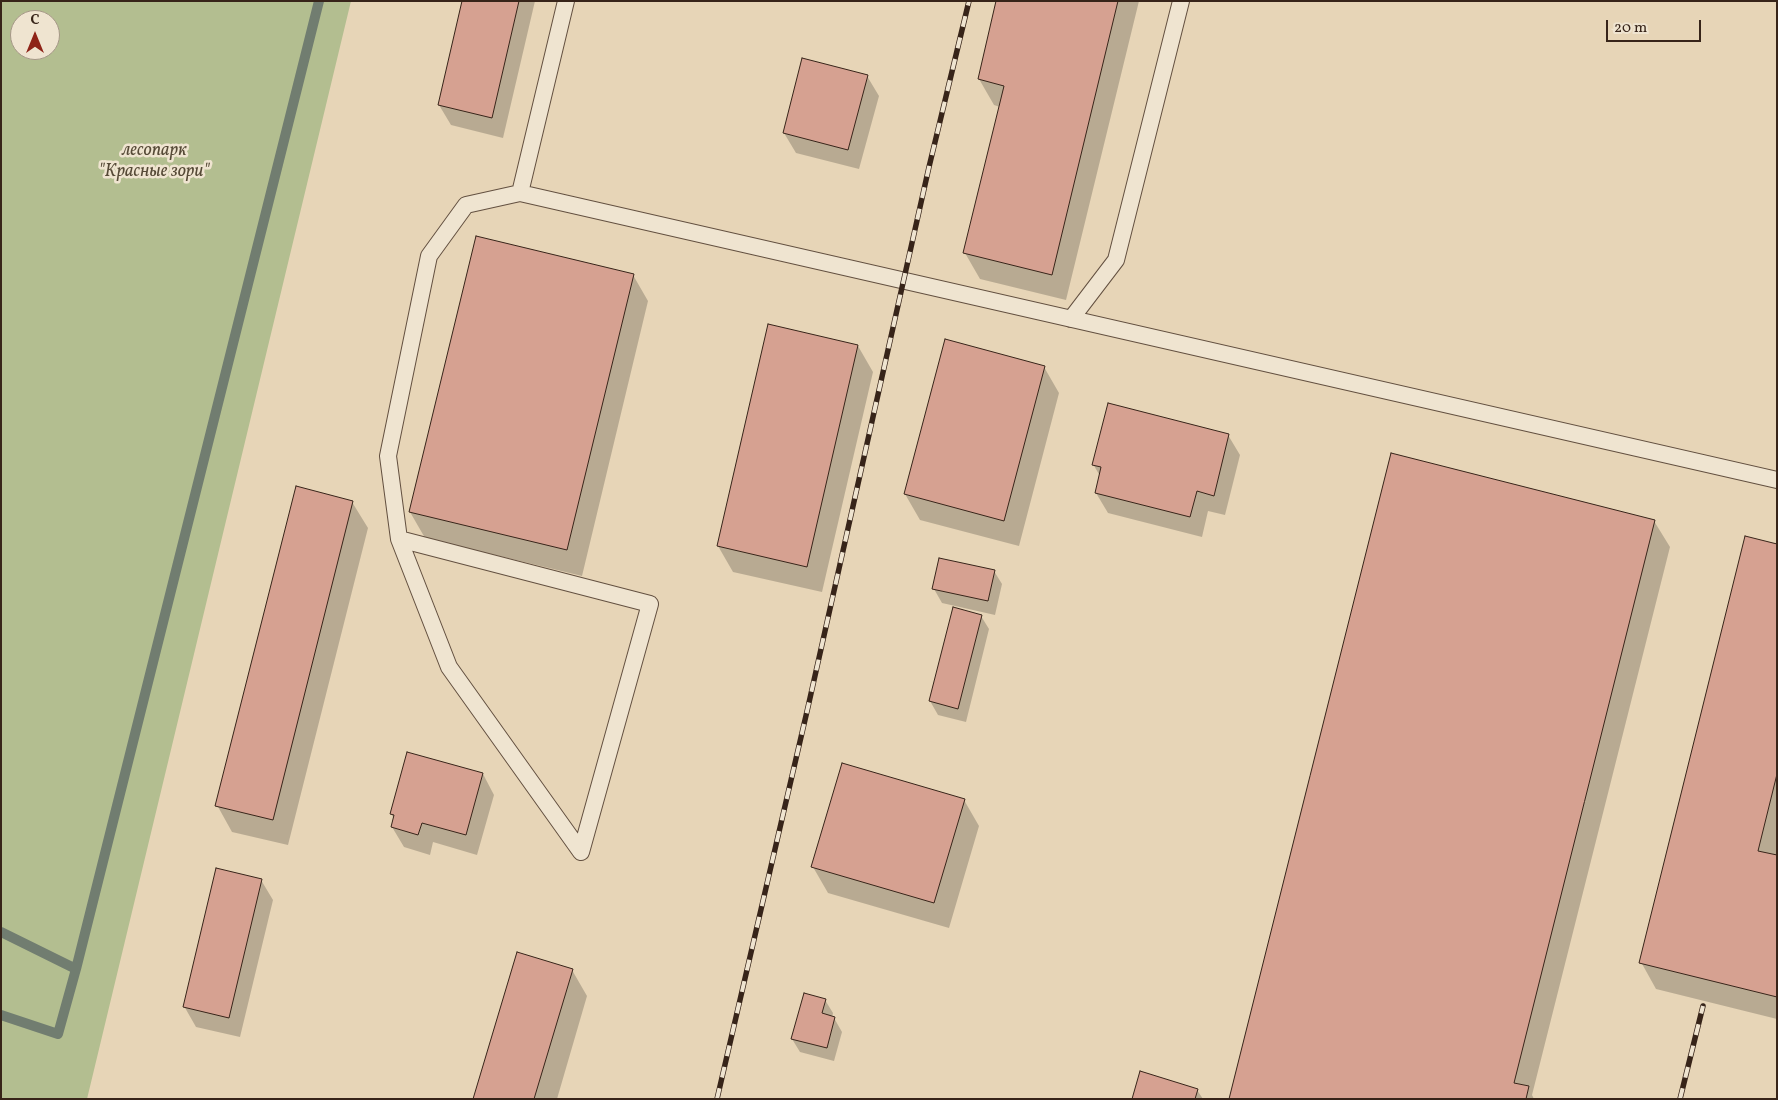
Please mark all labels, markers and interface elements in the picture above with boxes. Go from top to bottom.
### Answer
north arrow [10,10,60,60]
scale bar [1608,10,1703,42]
text: С [30,11,40,30]
text: 20 m [1614,18,1647,39]
park label: лесопарк "Красные зори" [99,141,209,183]

